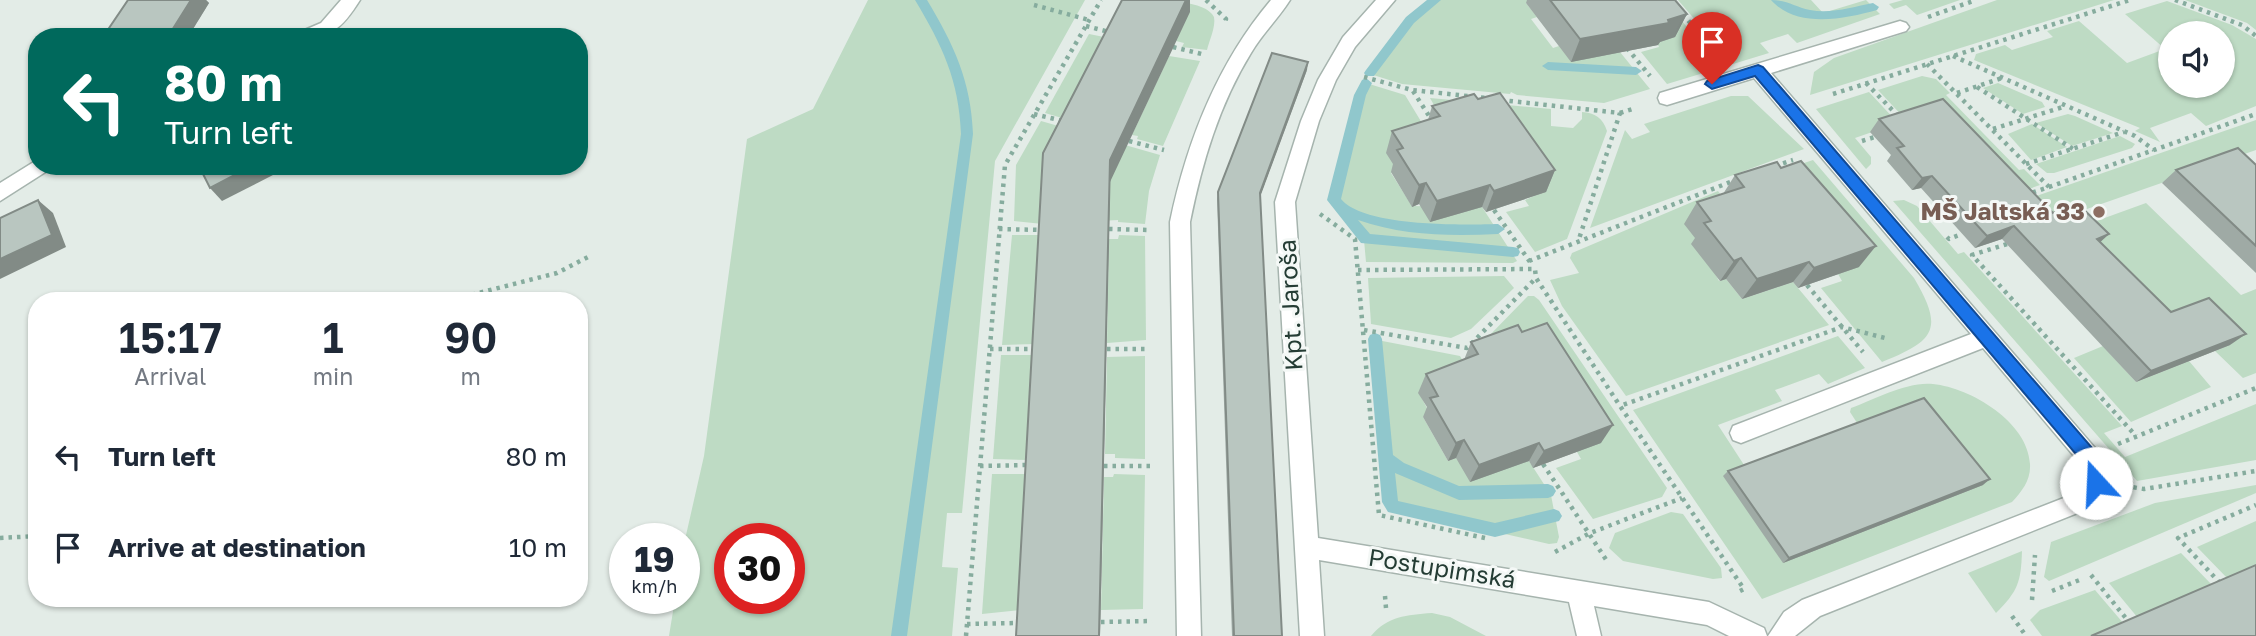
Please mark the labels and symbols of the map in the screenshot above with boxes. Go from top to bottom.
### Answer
pin [1682,12.0,1742,84]
place label: MŠ Jaltská 33 [1920,196,2085,225]
marker: MŠ Jaltská 33 [2091,204,2107,220]
street label: Kpt. Jaroša [1272,239,1307,372]
position arrow [2059,446,2133,520]
speed limit sign: 30 [714,523,805,614]
street label: Postupimská [1366,542,1518,593]

